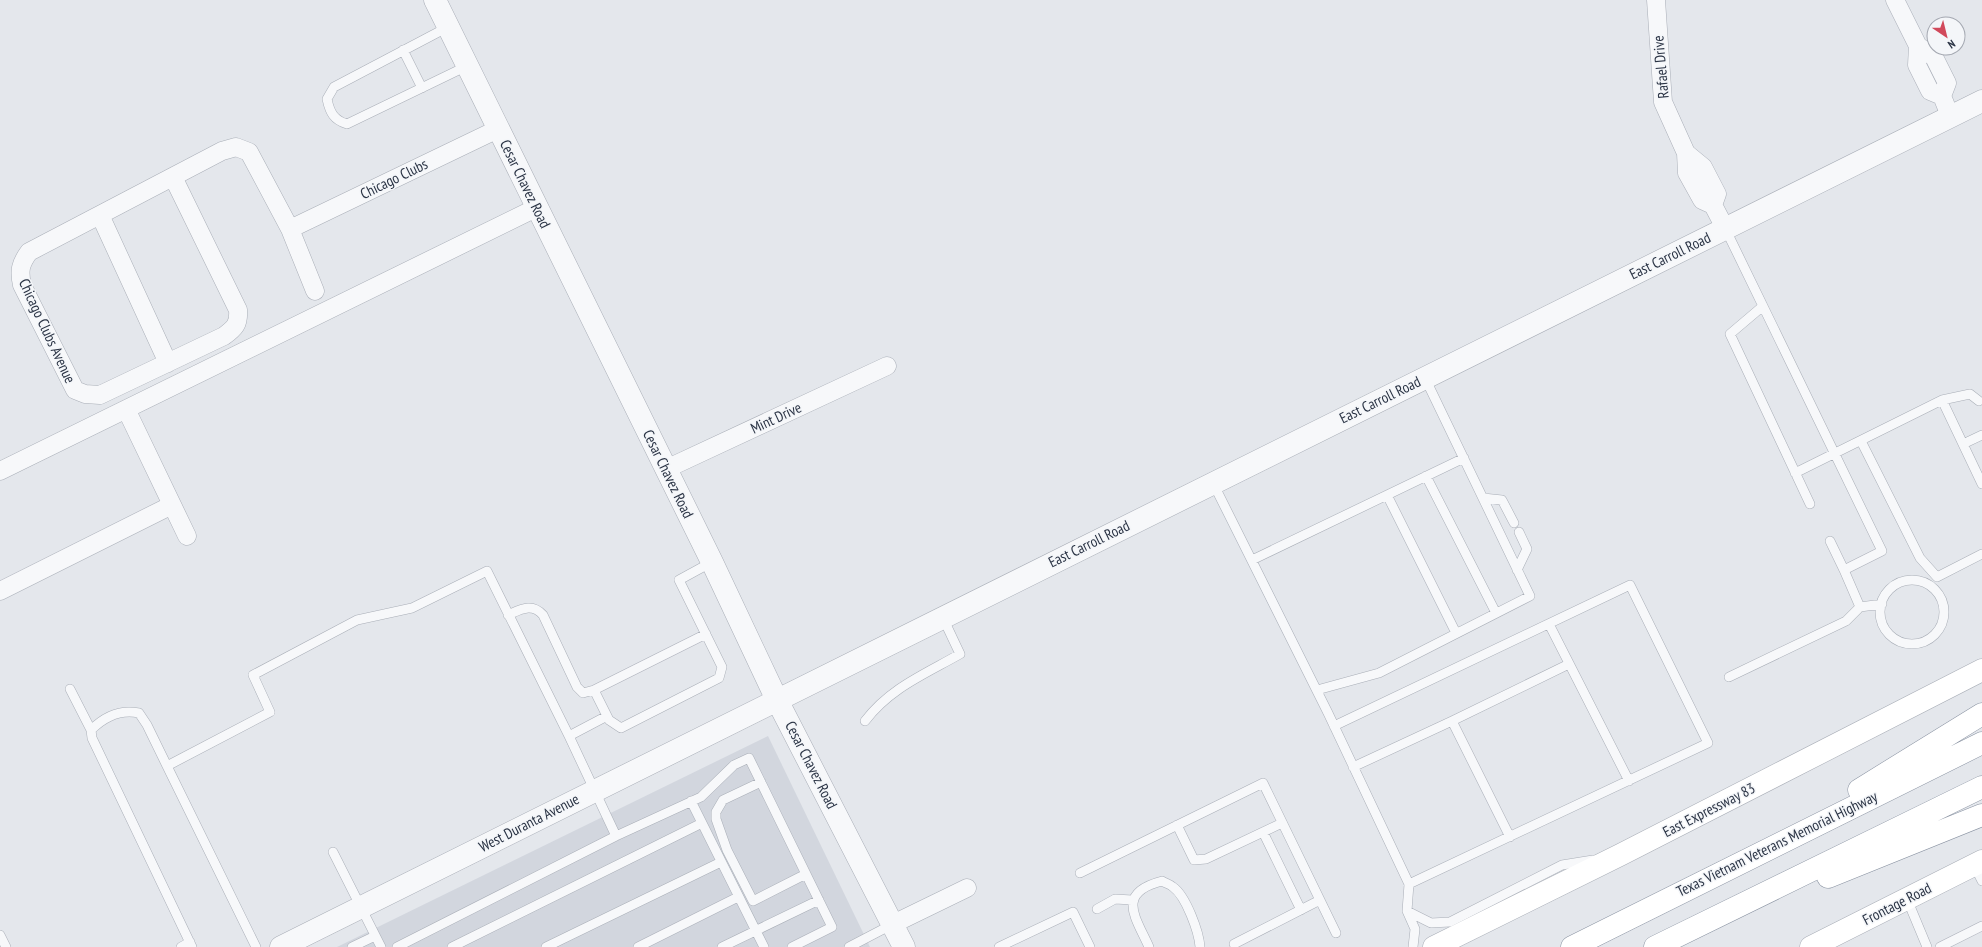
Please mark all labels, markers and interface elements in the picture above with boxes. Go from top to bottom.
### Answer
north arrow [1926,16,1966,56]
street label: Rafael Drive [1648,35,1673,99]
text: N [1945,37,1958,52]
street label: Cesar Chavez Road [496,136,555,231]
street label: Chicago Clubs [357,154,431,203]
street label: East Carroll Road [1626,228,1713,283]
street label: Chicago Clubs Avenue [15,275,80,386]
street label: East Carroll Road [1336,372,1423,427]
street label: Mint Drive [747,398,804,438]
street label: Cesar Chavez Road [639,426,698,521]
street label: East Carroll Road [1045,516,1132,571]
street label: Cesar Chavez Road [781,718,842,812]
street label: East Expressway 83 [1659,778,1758,841]
street label: Texas Vietnam Veterans Memorial Highway [1673,786,1881,901]
street label: West Duranta Avenue [475,789,582,856]
street label: Frontage Road [1859,878,1934,929]

